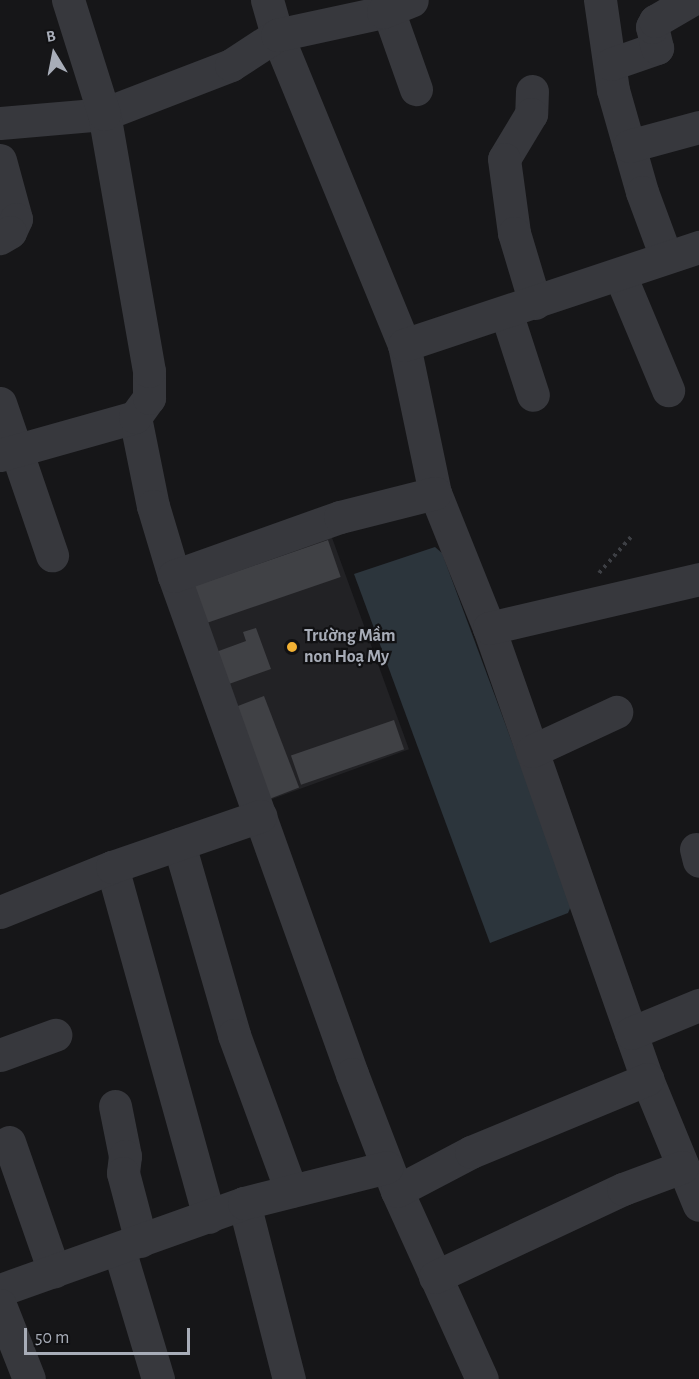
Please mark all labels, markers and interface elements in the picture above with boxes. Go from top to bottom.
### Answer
north arrow [24,24,84,84]
text: B [45,28,57,45]
place label: Trường Mầm non Hoạ My [304,626,396,668]
marker: Trường Mầm non Hoạ My [285,640,299,654]
scale bar [27,1316,194,1354]
text: 50 m [35,1329,69,1347]

